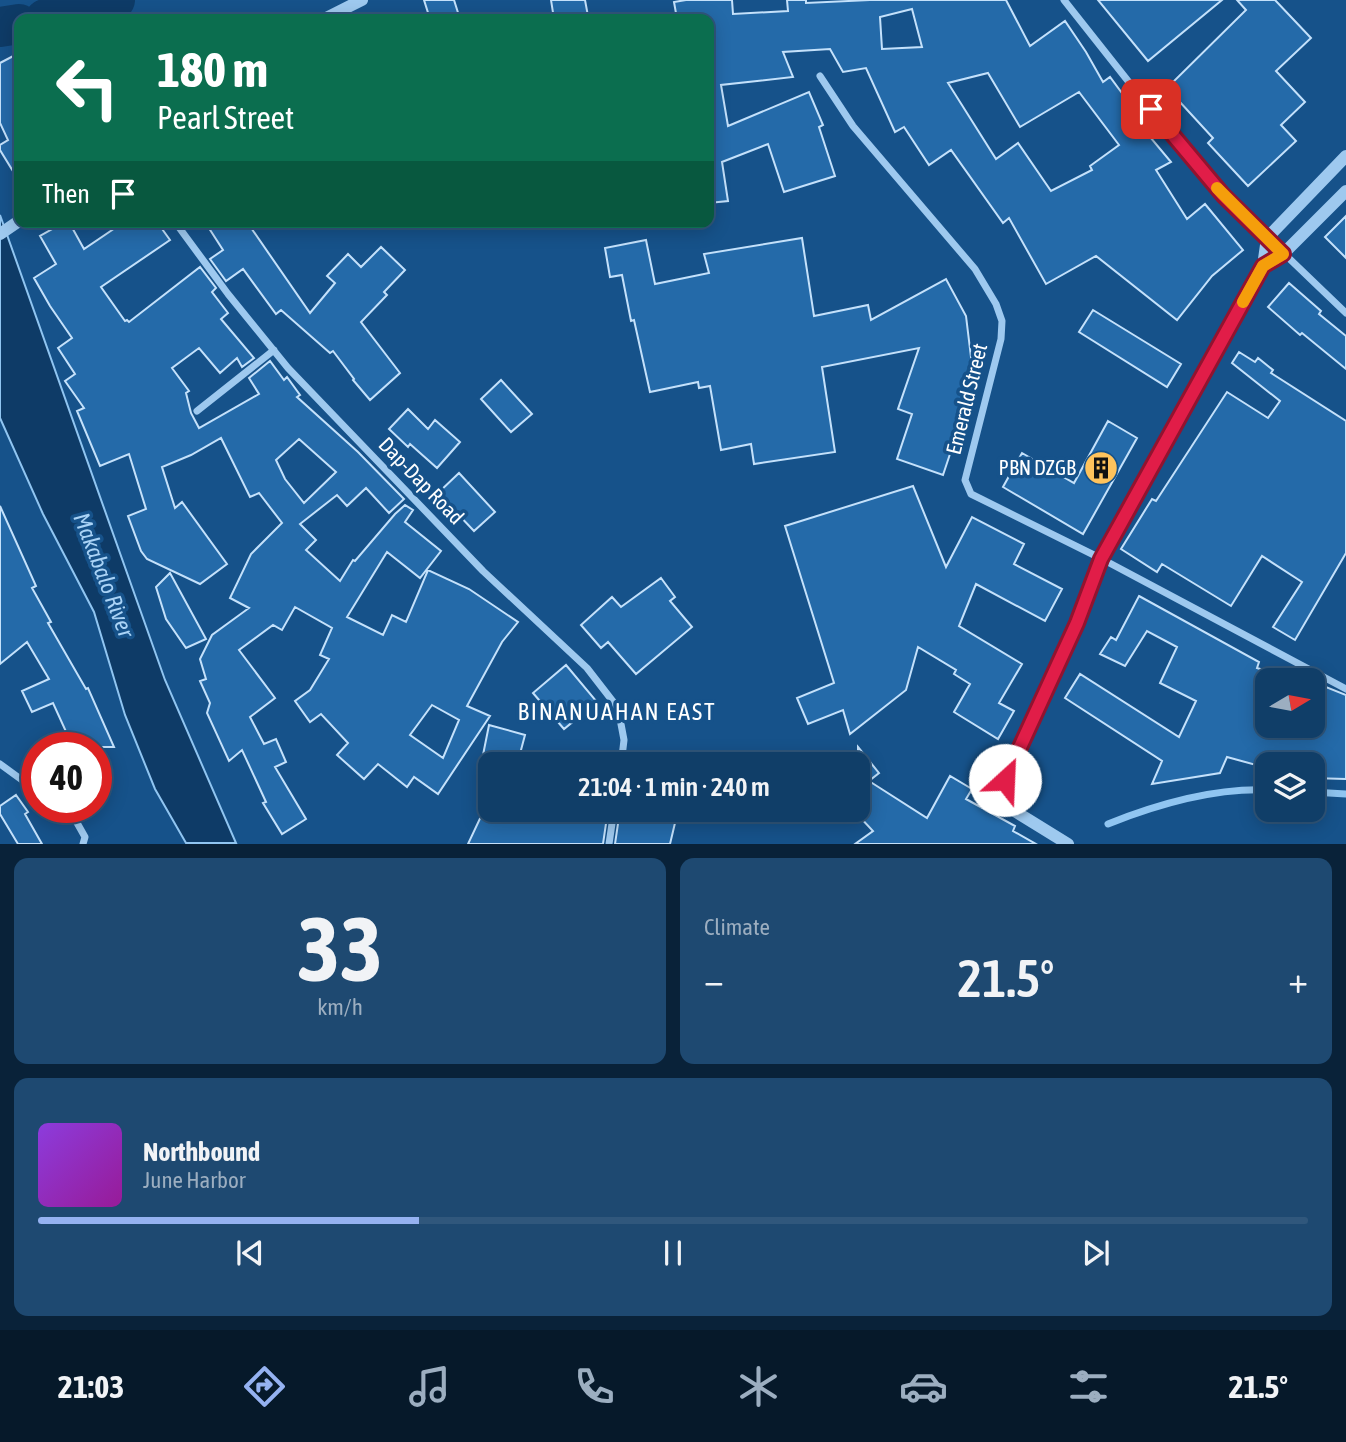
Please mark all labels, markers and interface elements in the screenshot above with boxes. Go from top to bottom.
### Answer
text: 180 m [157,41,268,97]
icon: left [42,42,133,133]
pin [1121,79,1181,139]
icon: arrive [1132,90,1170,128]
text: Pearl Street [157,99,294,136]
icon: arrive [104,175,142,213]
text: Then [42,179,90,209]
street label: Emerald Street [941,341,991,457]
street label: Dap-Dap Road [374,432,469,529]
building icon: PBN DZGB [1082,449,1120,487]
place label: PBN DZGB [999,455,1076,479]
water label: Makabalo River [68,509,140,642]
north arrow [1255,668,1325,738]
map controls [1255,668,1325,822]
district label: BINANUAHAN EAST [517,698,717,725]
speed limit sign: 40 [21,732,112,823]
position arrow [968,743,1042,817]
button: layers [1255,752,1325,822]
text: 21:04 · 1 min · 240 m [578,772,770,802]
text: 33 [297,896,383,1000]
text: Climate [704,914,770,940]
text: 21.5° [958,948,1054,1008]
text: − [704,958,724,1001]
text: + [1288,958,1308,1001]
text: km/h [317,994,363,1020]
text: Northbound [143,1137,260,1167]
text: June Harbor [143,1167,246,1193]
icon: previous [231,1234,269,1272]
icon: pause [654,1234,692,1272]
icon: next [1077,1234,1115,1272]
icon: directions [240,1362,289,1411]
icon: music [405,1362,454,1411]
icon: phone [570,1362,619,1411]
icon: climate [734,1362,783,1411]
icon: car [899,1362,948,1411]
icon: filters [1064,1362,1113,1411]
text: 21:03 [58,1368,124,1405]
text: 21.5° [1228,1368,1288,1405]

